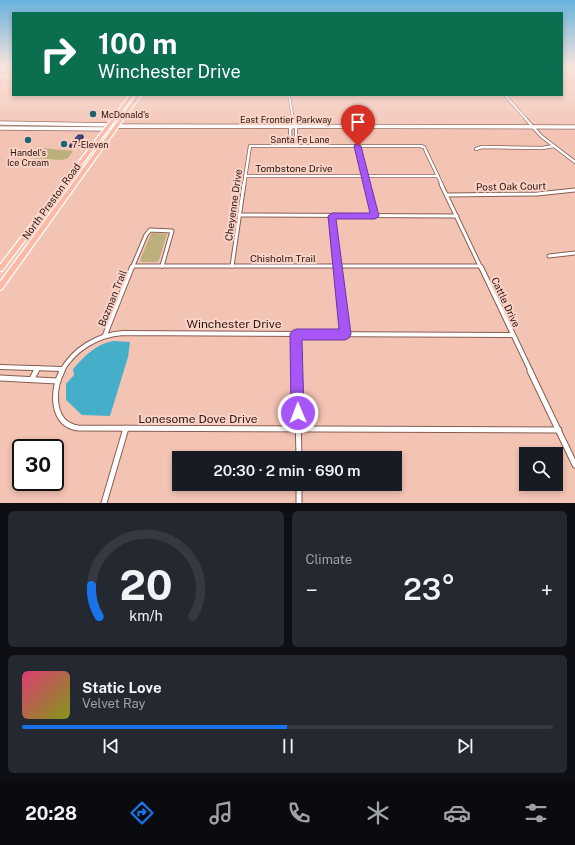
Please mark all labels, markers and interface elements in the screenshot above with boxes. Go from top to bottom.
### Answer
text: 100 m [98,27,177,60]
icon: right [32,28,84,80]
text: Winchester Drive [98,61,241,82]
pin [341,105,375,146]
marker: McDonald's [88,109,98,119]
place label: McDonald's [101,109,150,120]
icon: arrive [347,111,369,133]
street label: East Frontier Parkway [240,114,332,125]
street label: Santa Fe Lane [270,134,330,145]
marker: Handel's Ice Cream [23,135,33,145]
marker: 7-Eleven [59,139,69,149]
place label: 7-Eleven [72,139,109,150]
place label: Handel's Ice Cream [7,147,49,168]
street label: North Preston Road [19,161,83,241]
street label: Tombstone Drive [255,162,333,174]
street label: Cheyenne Drive [222,168,244,242]
street label: Post Oak Court [476,179,546,193]
street label: Chisholm Trail [250,252,316,264]
street label: Bozman Trail [95,268,129,328]
street label: Cattle Drive [489,275,523,329]
street label: Winchester Drive [186,317,282,331]
position arrow [277,392,319,434]
street label: Lonesome Dove Drive [138,412,258,426]
speed limit sign: 30 [12,439,64,491]
map controls [519,447,563,491]
button: search [519,447,563,491]
text: 20:30 · 2 min · 690 m [214,462,360,479]
text: Climate [306,552,352,567]
text: 20 [119,560,172,609]
text: 23° [403,571,455,607]
text: − [306,577,318,603]
text: + [541,577,553,603]
text: km/h [129,607,163,624]
text: Static Love [82,679,162,696]
text: Velvet Ray [82,696,146,711]
icon: previous [100,735,122,757]
icon: pause [277,735,299,757]
icon: next [454,735,476,757]
icon: directions [128,799,156,827]
icon: music [207,799,235,827]
icon: phone [285,799,313,827]
icon: climate [364,799,392,827]
icon: car [443,799,471,827]
icon: filters [522,799,550,827]
text: 20:28 [25,803,77,824]

